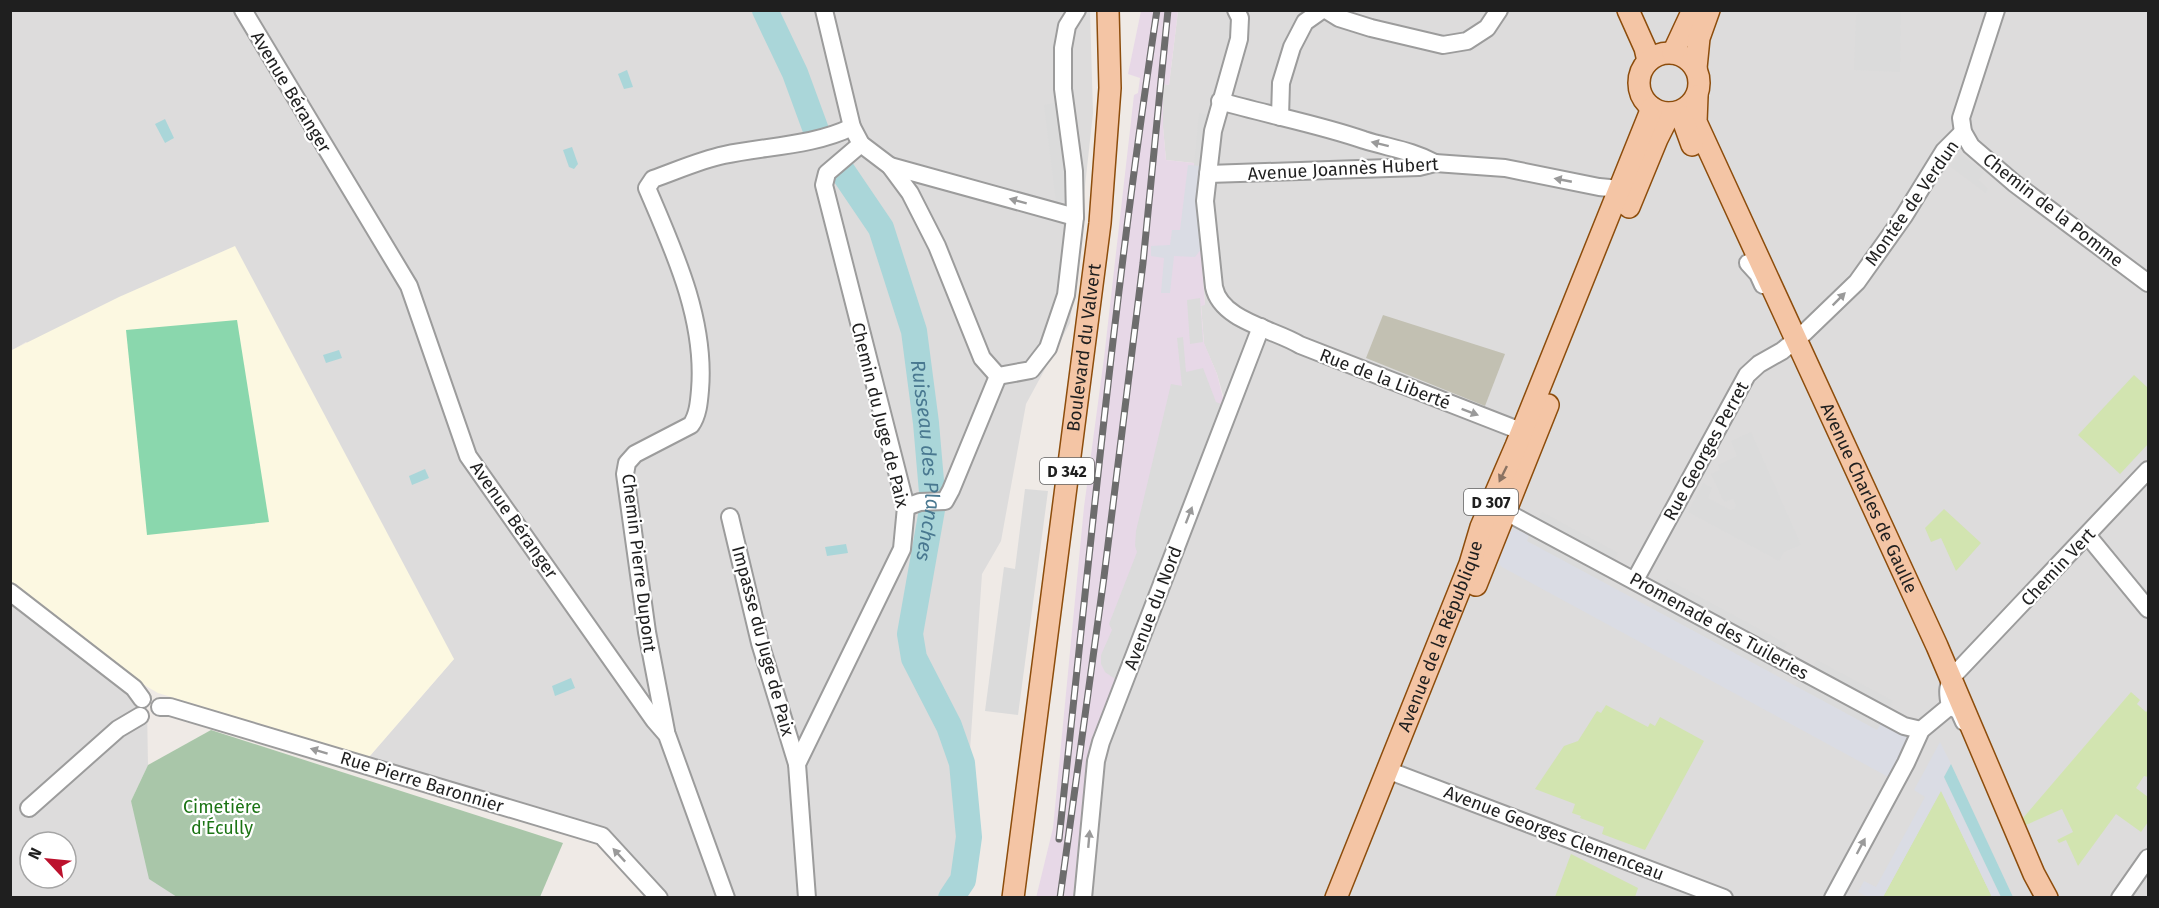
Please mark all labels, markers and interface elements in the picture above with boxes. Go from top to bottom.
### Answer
street label: Avenue Béranger [246,27,336,157]
street label: Montée de Verdun [1860,136,1964,270]
one-way arrow [1371,138,1389,148]
street label: Chemin de la Pomme [1978,148,2128,272]
street label: Avenue Joannès Hubert [1247,153,1439,185]
one-way arrow [1553,175,1572,184]
one-way arrow [1009,196,1027,206]
street label: Boulevard du Valvert [1062,262,1106,433]
one-way arrow [1831,292,1846,306]
street label: Chemin du Juge de Paix [846,320,914,510]
street label: Rue de la Liberté [1316,344,1454,414]
water label: Ruisseau des Planches [906,358,945,563]
street label: Rue Georges Perret [1659,377,1754,524]
street label: Avenue Charles de Gaulle [1816,399,1922,597]
one-way arrow [1461,408,1479,417]
street label: Avenue Béranger [465,457,563,583]
road number: D 342 [1040,458,1094,484]
one-way arrow [1499,465,1508,482]
street label: Chemin Pierre Dupont [617,472,661,654]
road number: D 307 [1464,489,1518,515]
one-way arrow [1184,505,1194,523]
street label: Chemin Vert [2016,523,2100,611]
street label: Avenue de la République [1393,538,1487,735]
street label: Impasse du Juge de Paix [727,543,799,739]
street label: Avenue du Nord [1119,543,1187,673]
street label: Promenade des Tuileries [1626,568,1812,684]
one-way arrow [310,746,328,755]
street label: Rue Pierre Baronnier [338,747,506,817]
street label: Avenue Georges Clemenceau [1441,781,1667,885]
park label: Cimetière d'Écully [183,796,261,839]
north arrow [18,830,78,890]
one-way arrow [1084,830,1094,849]
one-way arrow [1856,837,1866,854]
text: N [24,845,46,863]
one-way arrow [613,848,627,862]

